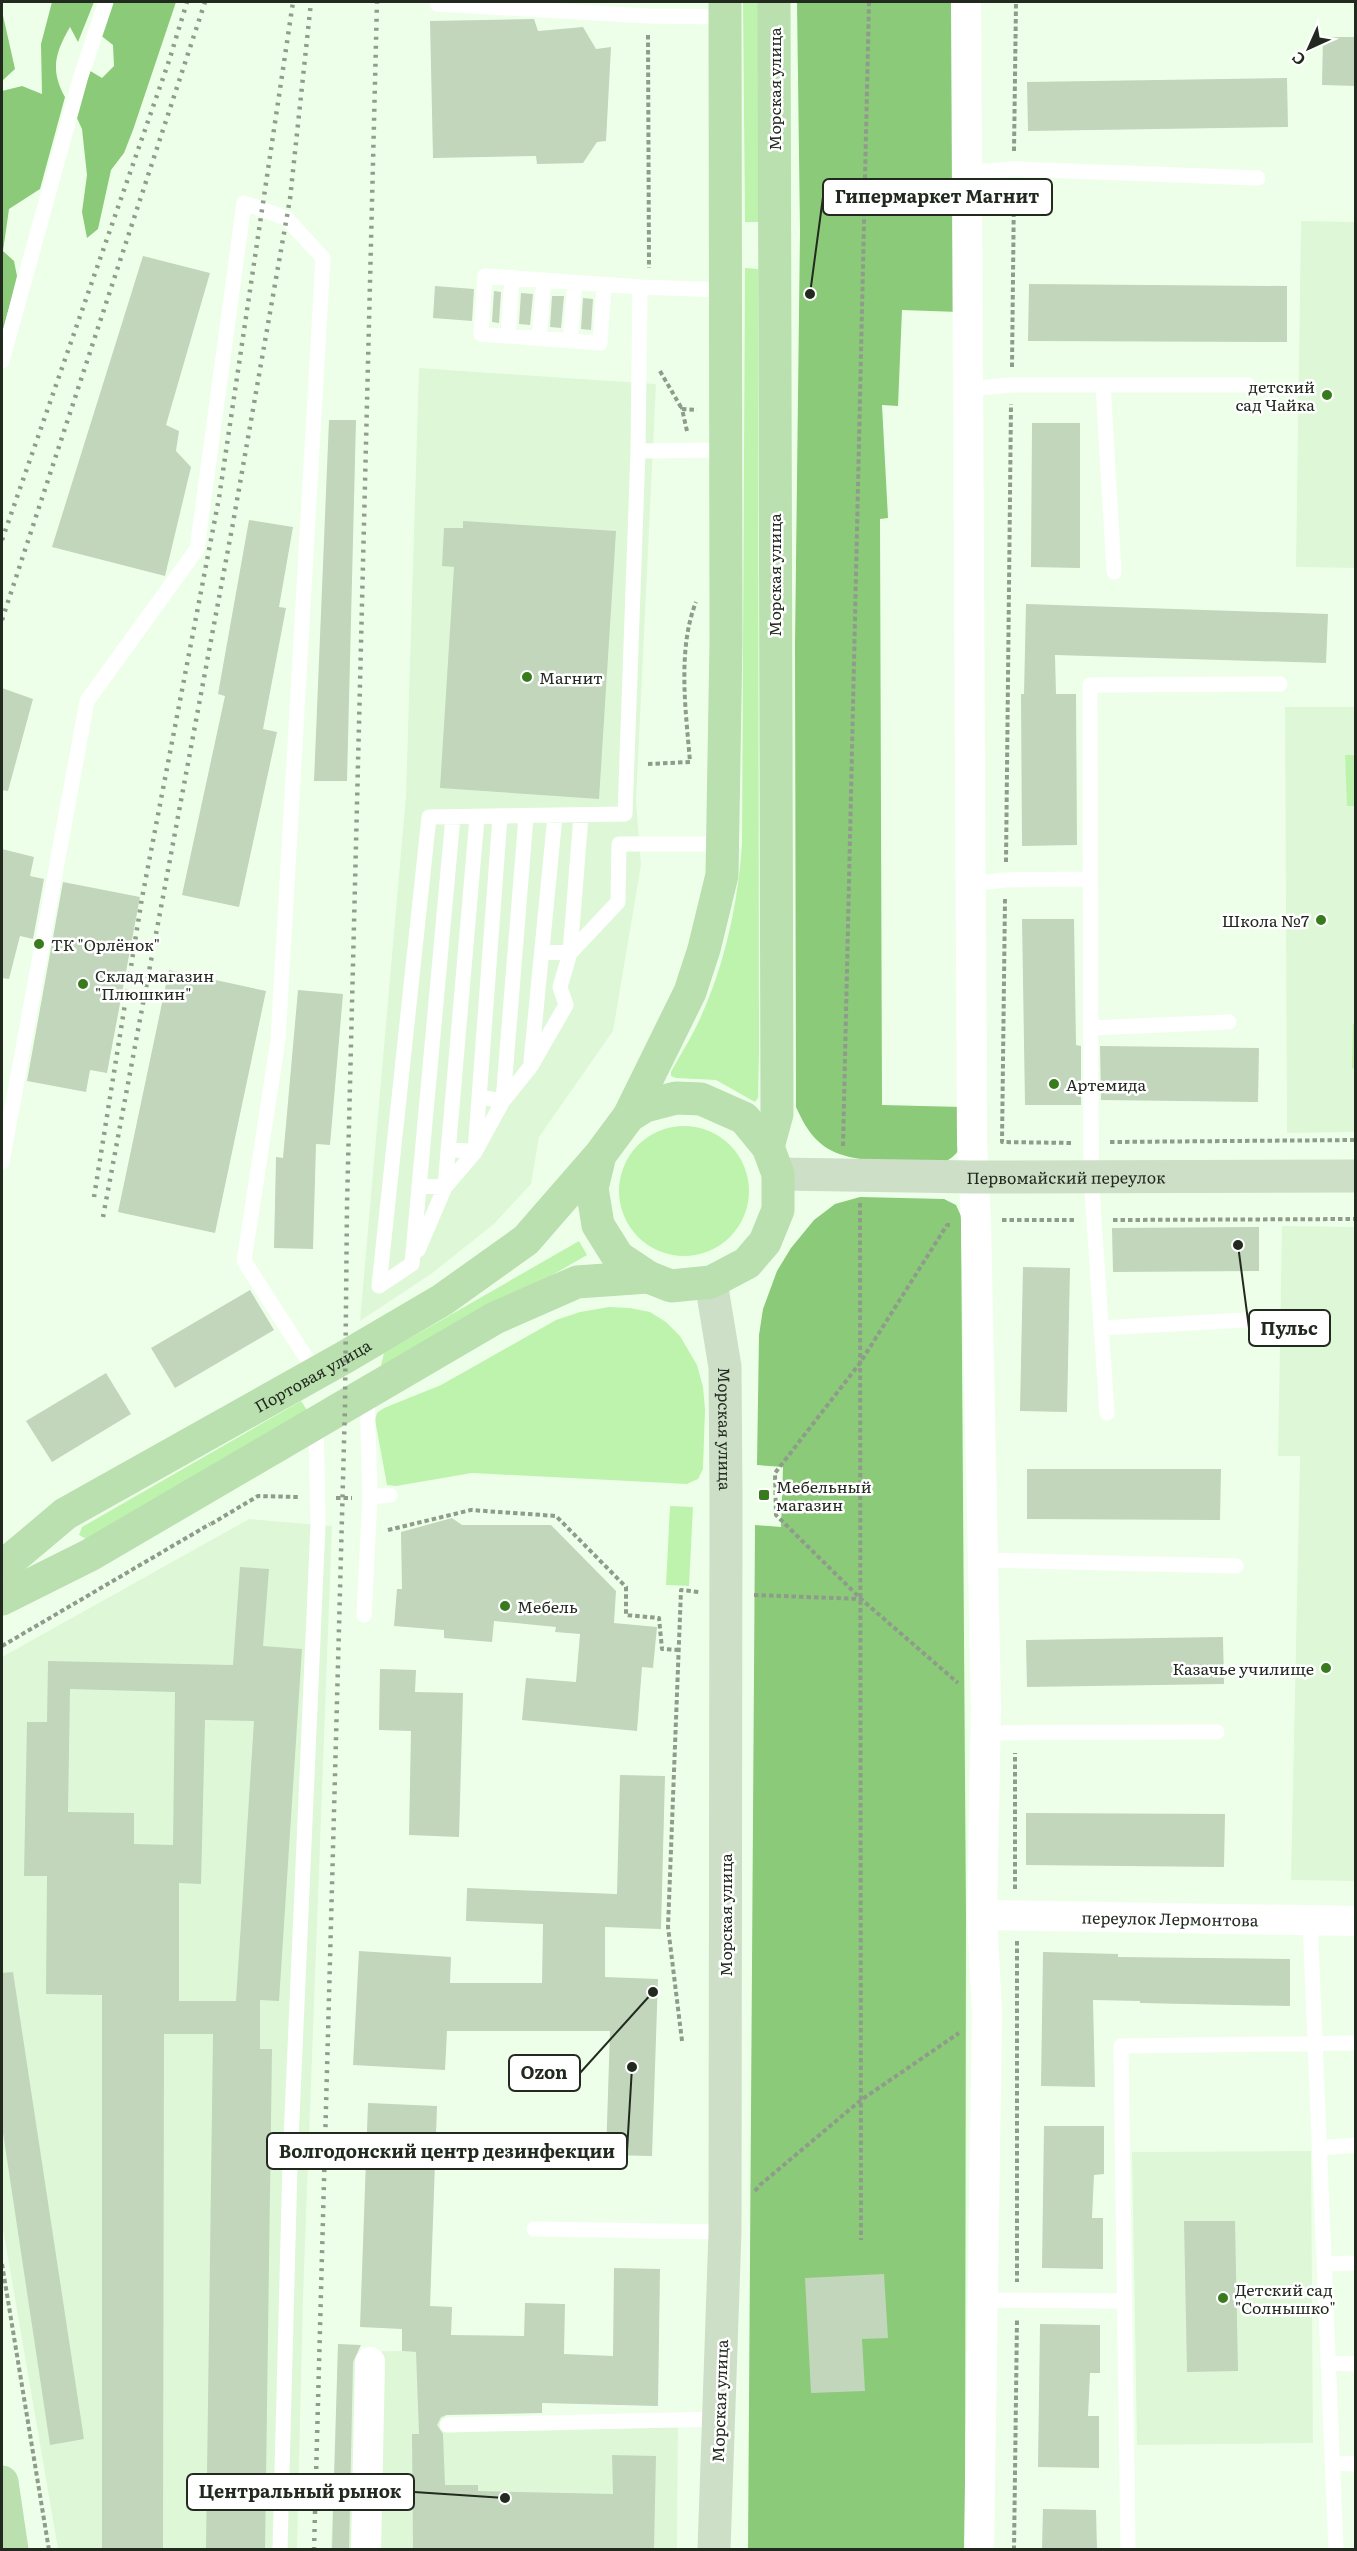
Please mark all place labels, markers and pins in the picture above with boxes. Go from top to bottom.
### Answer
callout: Гипермаркет Магнит [823,179,1052,215]
place label: детский сад Чайка [1235,374,1315,416]
marker: детский сад Чайка [1320,388,1334,402]
place label: Магнит [539,665,603,689]
marker: Магнит [520,670,534,684]
place label: Школа №7 [1222,908,1309,932]
marker: Школа №7 [1314,913,1328,927]
place label: ТК "Орлёнок" [51,932,160,956]
marker: ТК "Орлёнок" [32,937,46,951]
place label: Склад магазин "Плюшкин" [95,963,214,1005]
marker: Склад магазин "Плюшкин" [76,977,90,991]
place label: Артемида [1066,1072,1147,1096]
marker: Артемида [1047,1077,1061,1091]
callout: Пульс [1249,1310,1330,1346]
place label: Мебельный магазин [776,1474,872,1516]
marker: Мебельный магазин [757,1488,771,1502]
place label: Мебель [517,1594,578,1618]
marker: Мебель [498,1599,512,1613]
place label: Казачье училище [1172,1656,1314,1680]
marker: Казачье училище [1319,1661,1333,1675]
callout: Ozon [509,2055,580,2091]
callout: Волгодонский центр дезинфекции [267,2133,627,2169]
place label: Детский сад "Солнышко" [1235,2277,1336,2319]
marker: Детский сад "Солнышко" [1216,2291,1230,2305]
callout: Центральный рынок [187,2474,414,2510]

